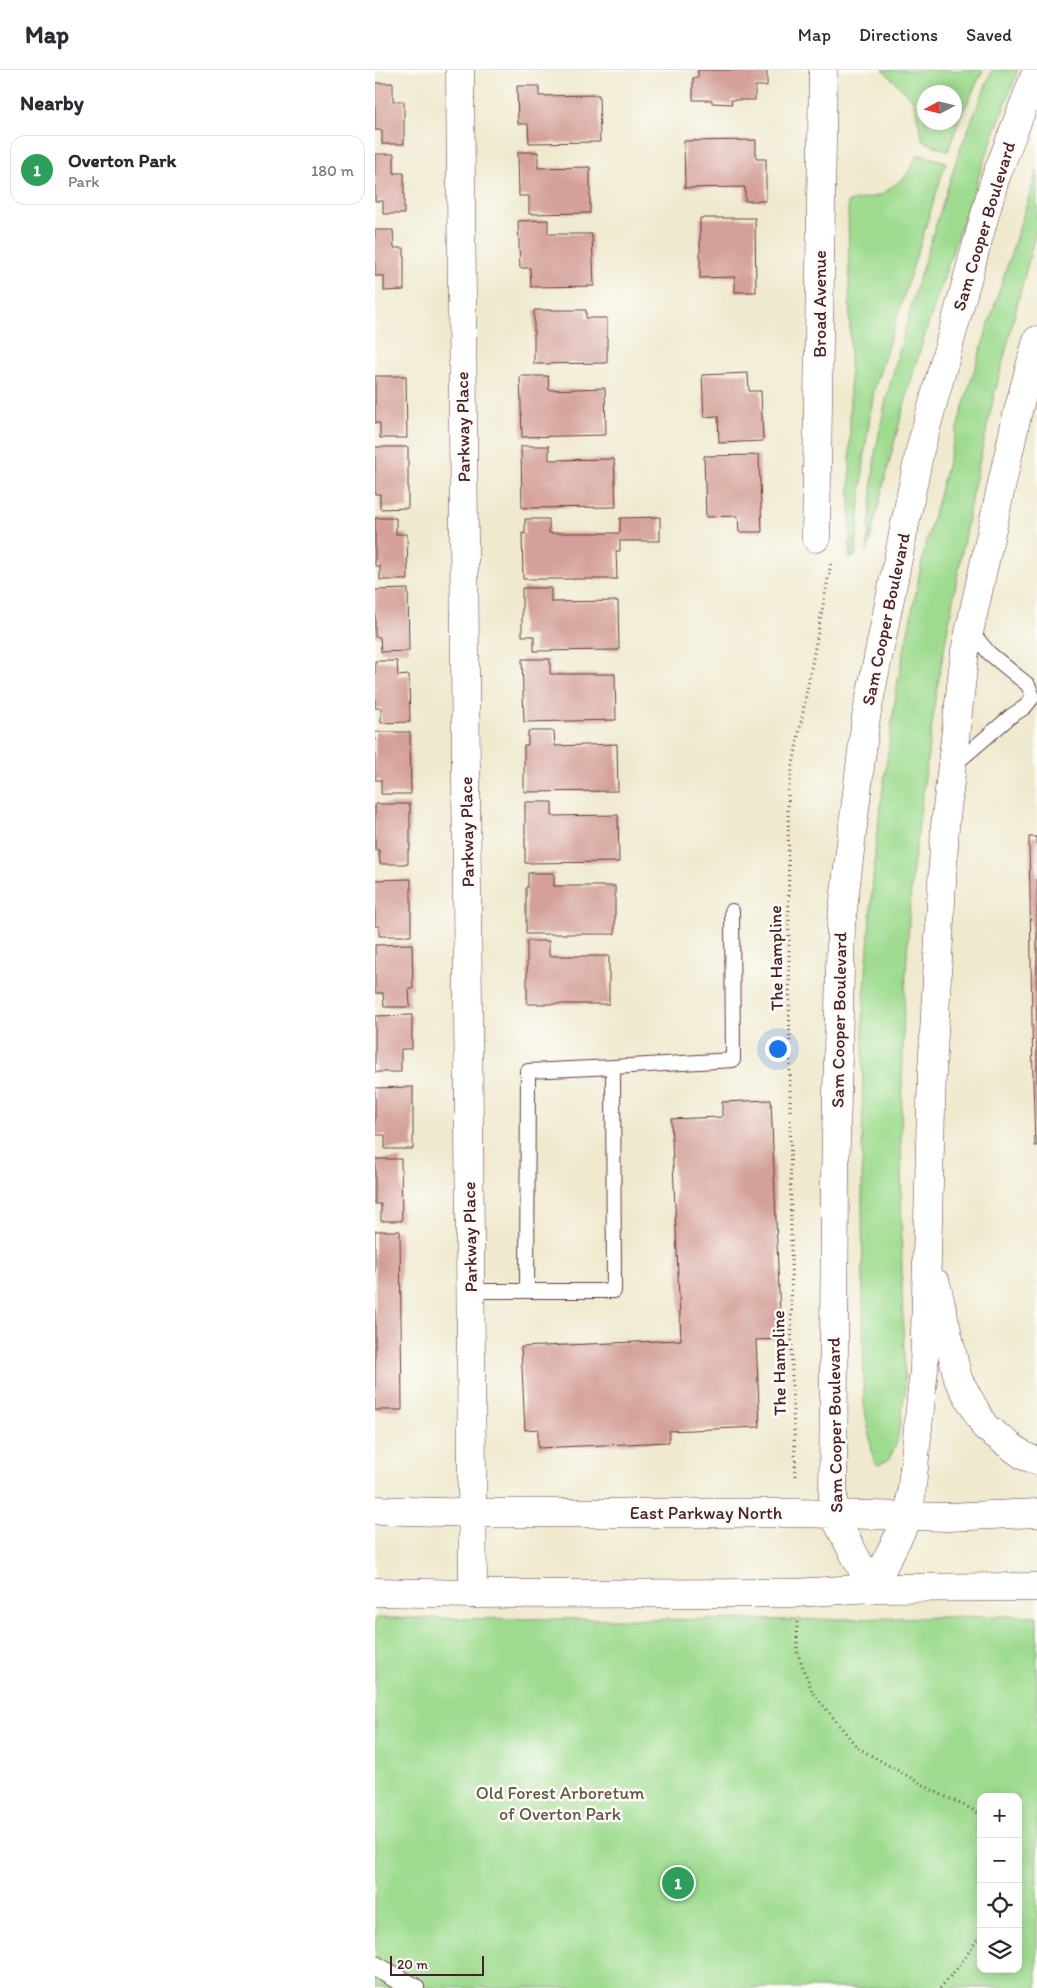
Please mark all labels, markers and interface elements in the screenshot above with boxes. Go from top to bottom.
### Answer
text: Map [25,20,69,49]
text: Map [798,24,831,46]
text: Directions [859,24,938,46]
text: Saved [966,24,1012,46]
north arrow [917,85,962,130]
text: Nearby [20,90,84,115]
street label: Sam Cooper Boulevard [948,139,1020,313]
text: Overton Park [68,149,176,172]
text: 1 [33,161,41,180]
text: 180 m [311,161,354,180]
text: Park [68,172,99,191]
street label: Broad Avenue [809,250,831,358]
street label: Parkway Place [451,371,475,483]
street label: Sam Cooper Boulevard [857,531,915,707]
street label: Parkway Place [455,776,479,888]
street label: The Hampline [764,905,788,1011]
street label: Sam Cooper Boulevard [826,932,852,1108]
your location [765,1036,791,1062]
street label: Parkway Place [458,1181,482,1293]
street label: The Hampline [767,1310,791,1416]
street label: Sam Cooper Boulevard [822,1337,848,1513]
street label: East Parkway North [630,1502,783,1524]
park label: Old Forest Arboretum of Overton Park [476,1782,644,1825]
map controls [977,1793,1022,1973]
button: + [977,1793,1022,1838]
button: − [977,1838,1022,1883]
pin: 1 [662,1864,694,1902]
button: locate [977,1883,1022,1928]
button: layers [977,1928,1022,1973]
scale bar [390,1953,484,1976]
text: 20 m [397,1956,428,1973]

